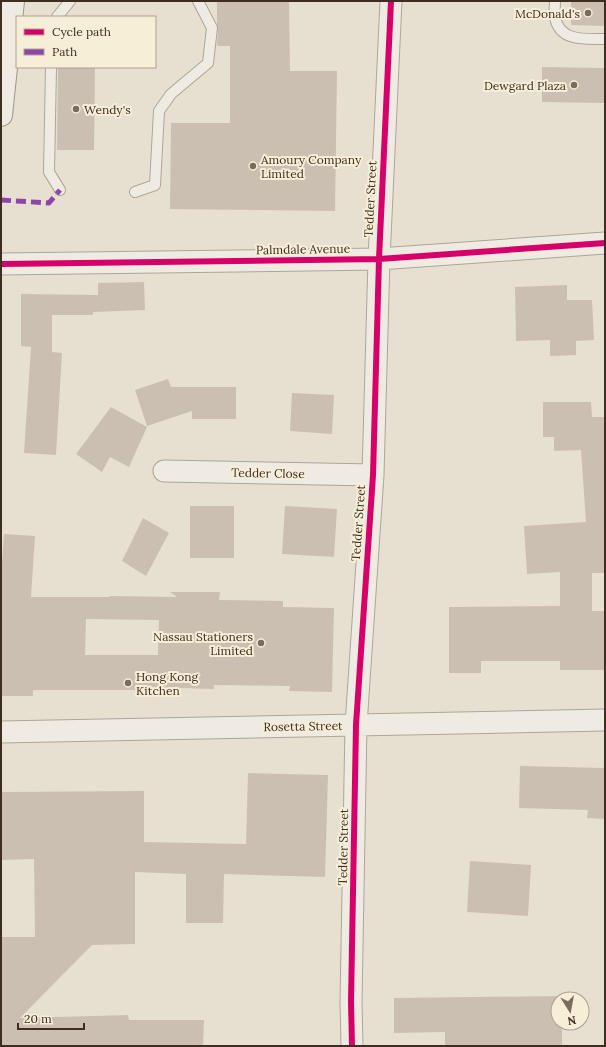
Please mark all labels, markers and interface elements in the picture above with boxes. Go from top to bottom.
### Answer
place label: McDonald's [515,6,580,21]
marker: McDonald's [583,8,593,18]
legend [16,16,156,68]
text: Cycle path [52,24,111,39]
text: Path [52,44,77,59]
place label: Dewgard Plaza [484,78,566,93]
marker: Dewgard Plaza [569,80,579,90]
place label: Wendy's [84,102,131,117]
marker: Wendy's [71,104,81,114]
place label: Amoury Company Limited [260,152,362,181]
street label: Tedder Street [361,160,380,238]
marker: Amoury Company Limited [248,161,258,171]
street label: Palmdale Avenue [256,241,351,257]
street label: Tedder Close [231,465,305,481]
street label: Tedder Street [348,484,368,562]
place label: Nassau Stationers Limited [153,629,253,658]
marker: Nassau Stationers Limited [256,638,266,648]
place label: Hong Kong Kitchen [136,669,199,698]
marker: Hong Kong Kitchen [123,678,133,688]
street label: Rosetta Street [263,718,343,734]
street label: Tedder Street [335,808,351,886]
north arrow [550,991,590,1031]
scale bar [18,1005,84,1031]
text: 20 m [24,1011,52,1026]
text: N [566,1013,577,1029]

